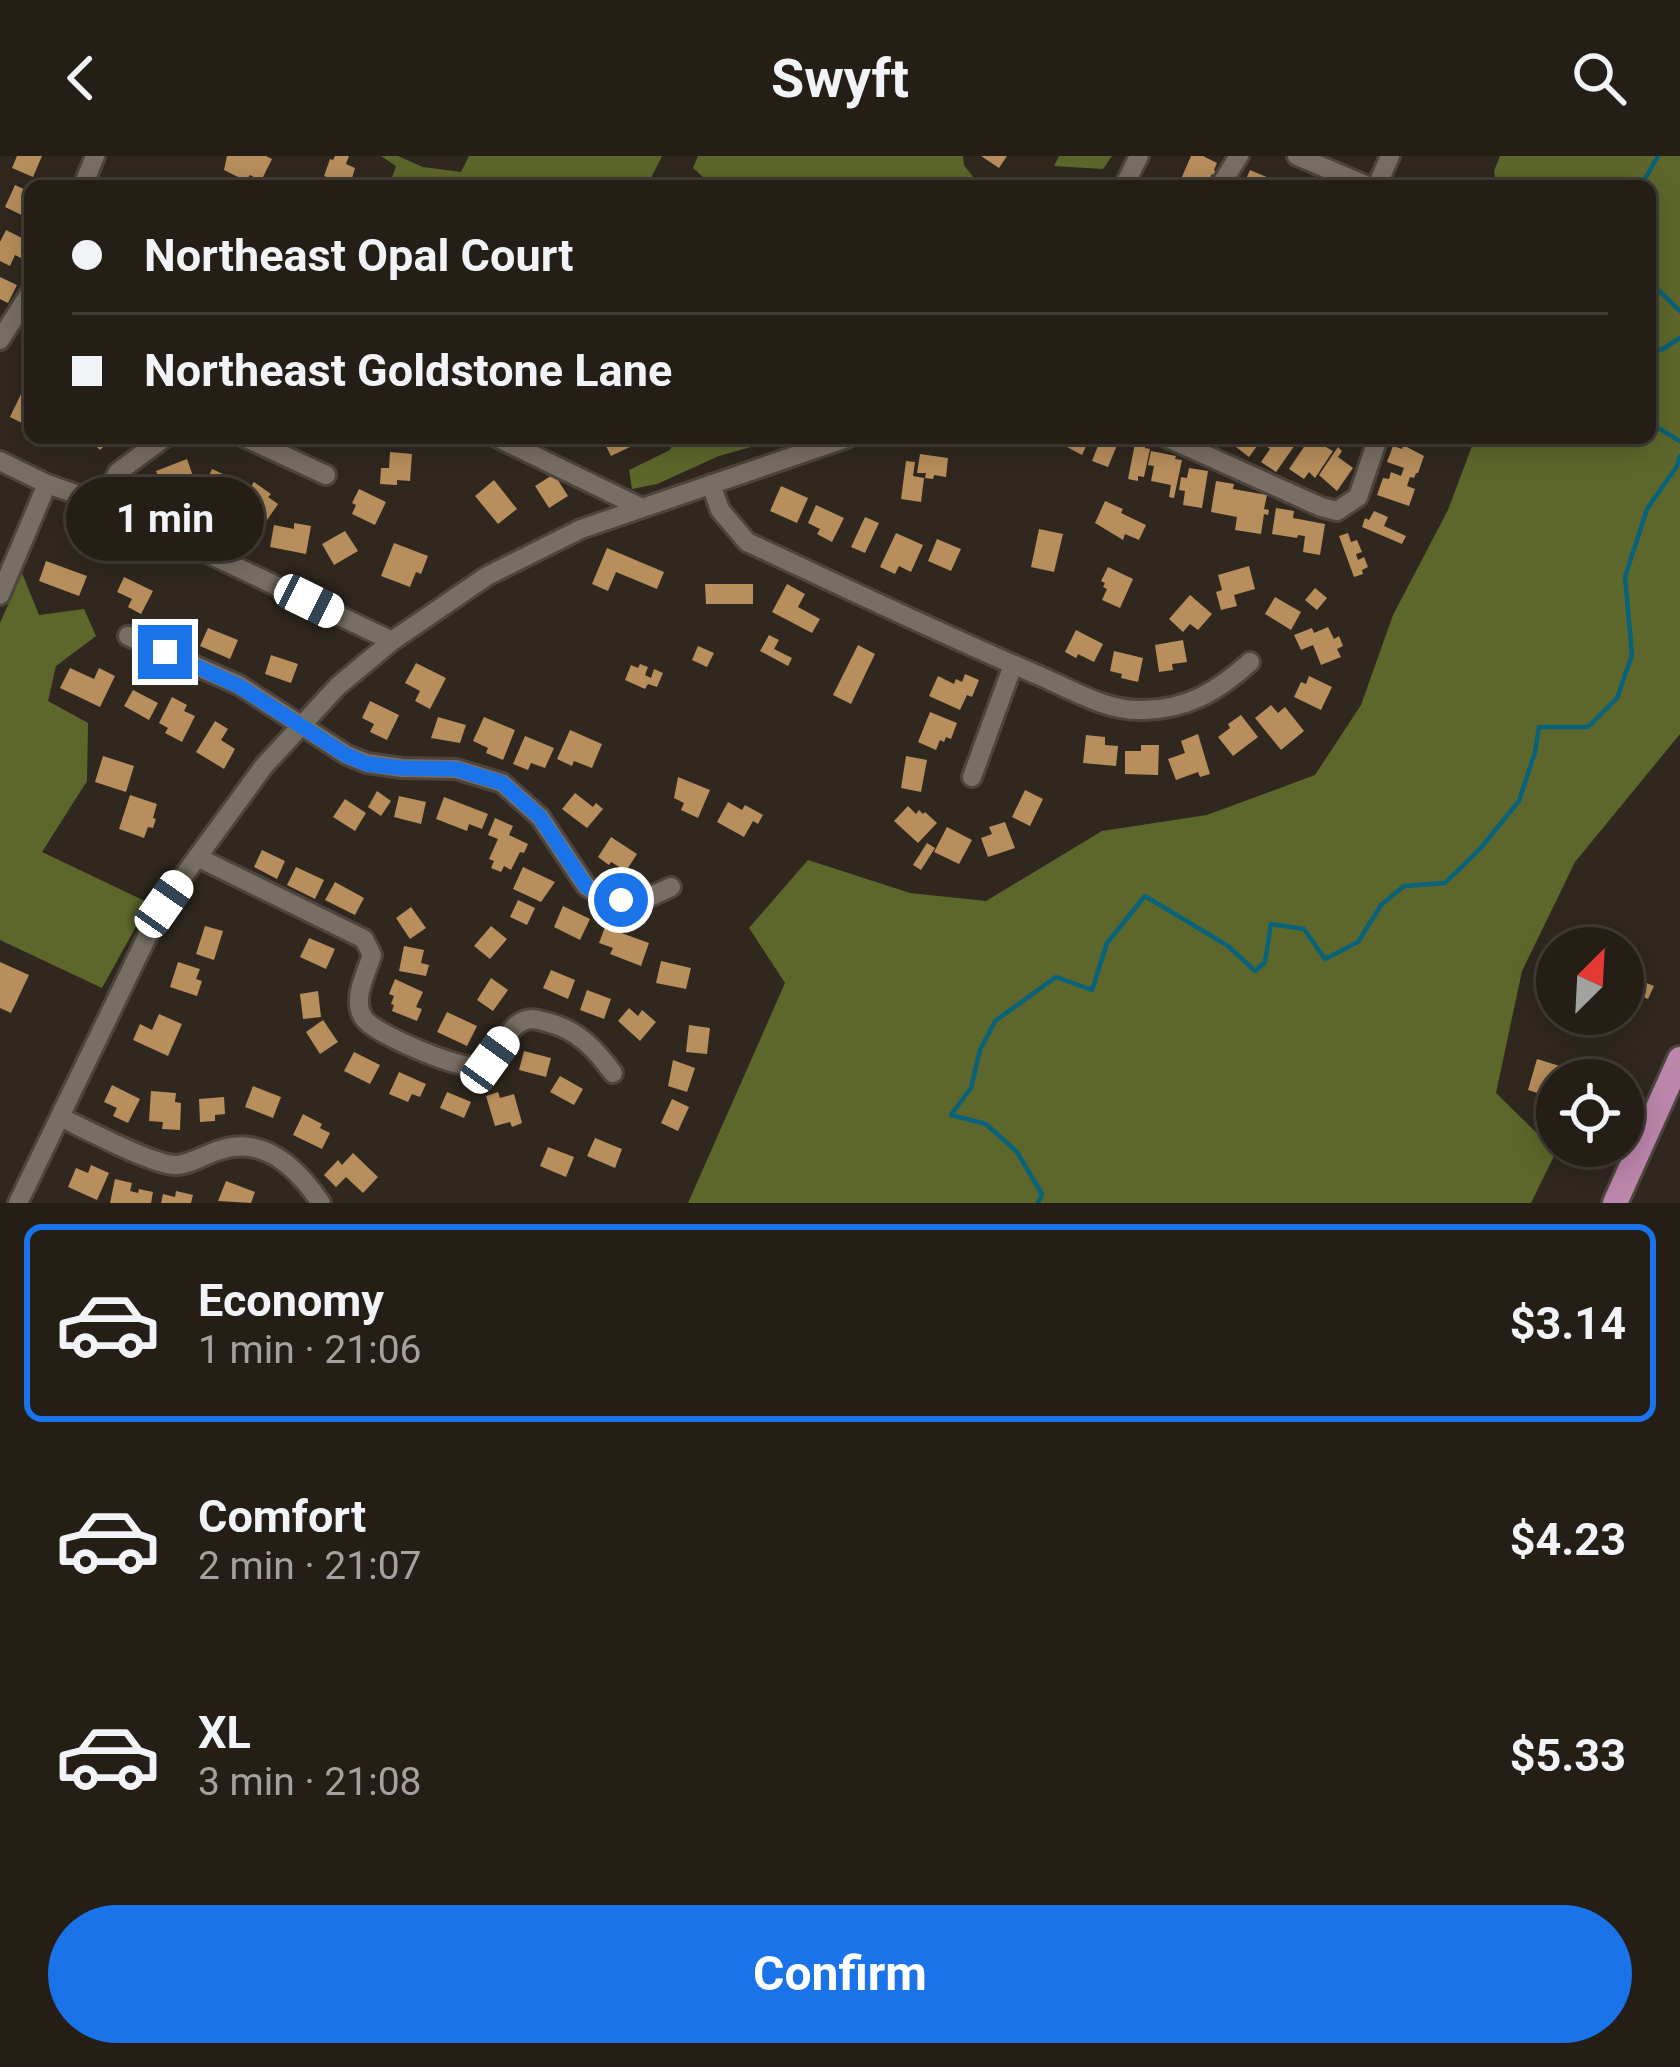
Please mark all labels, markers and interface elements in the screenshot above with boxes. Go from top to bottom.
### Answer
icon: back [48,45,114,111]
icon: search [1566,45,1632,111]
text: Swyft [771,47,909,110]
text: Northeast Opal Court [144,229,573,282]
text: Northeast Goldstone Lane [144,344,672,397]
callout: 1 min [66,478,264,562]
text: 1 min [116,496,214,542]
car [269,569,349,633]
route end [138,625,192,679]
car [129,864,199,944]
route start [594,873,648,927]
north arrow [1536,927,1644,1035]
map controls [1536,927,1644,1167]
car [454,1020,526,1100]
button: locate [1536,1059,1644,1167]
icon: car [54,1269,162,1377]
text: Economy [198,1274,384,1327]
text: $3.14 [1510,1297,1626,1350]
text: 1 min · 21:06 [198,1327,421,1373]
icon: car [54,1485,162,1593]
text: Comfort [198,1490,366,1543]
text: $4.23 [1510,1513,1626,1566]
text: 2 min · 21:07 [198,1543,421,1589]
icon: car [54,1701,162,1809]
text: XL [198,1706,251,1759]
text: $5.33 [1510,1729,1626,1782]
text: 3 min · 21:08 [198,1759,421,1805]
button: Confirm [48,1905,1632,2043]

